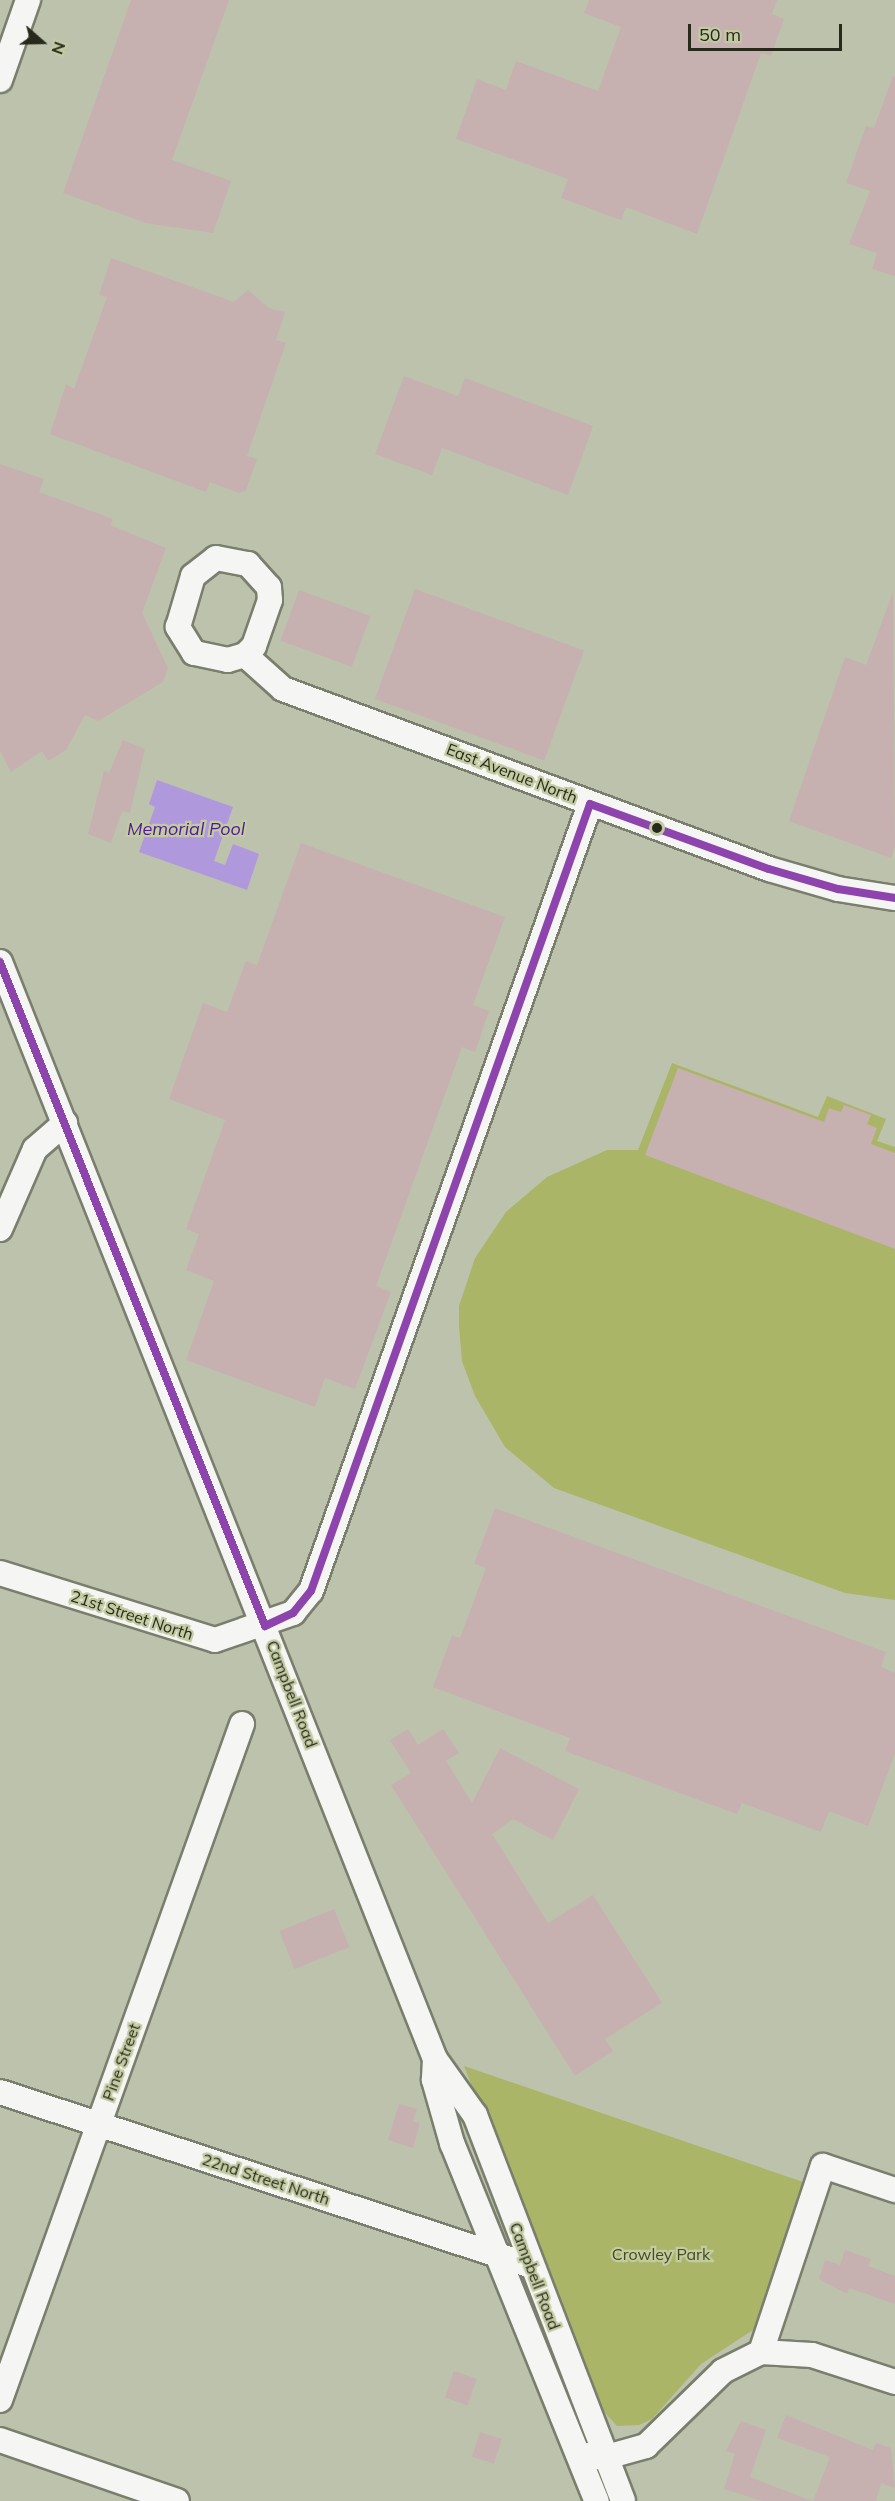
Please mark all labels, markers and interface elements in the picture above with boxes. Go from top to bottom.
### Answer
north arrow [12,12,72,72]
scale bar [691,12,846,50]
text: 50 m [699,23,741,46]
text: N [47,39,70,57]
street label: East Avenue North [444,739,580,807]
water label: Memorial Pool [127,818,245,840]
unlabelled marker [651,822,663,834]
street label: 21st Street North [68,1586,196,1644]
street label: Campbell Road [263,1638,321,1750]
street label: Pine Street [98,2021,144,2103]
street label: 22nd Street North [200,2149,332,2209]
street label: Campbell Road [506,2220,564,2332]
park label: Crowley Park [612,2244,710,2264]

